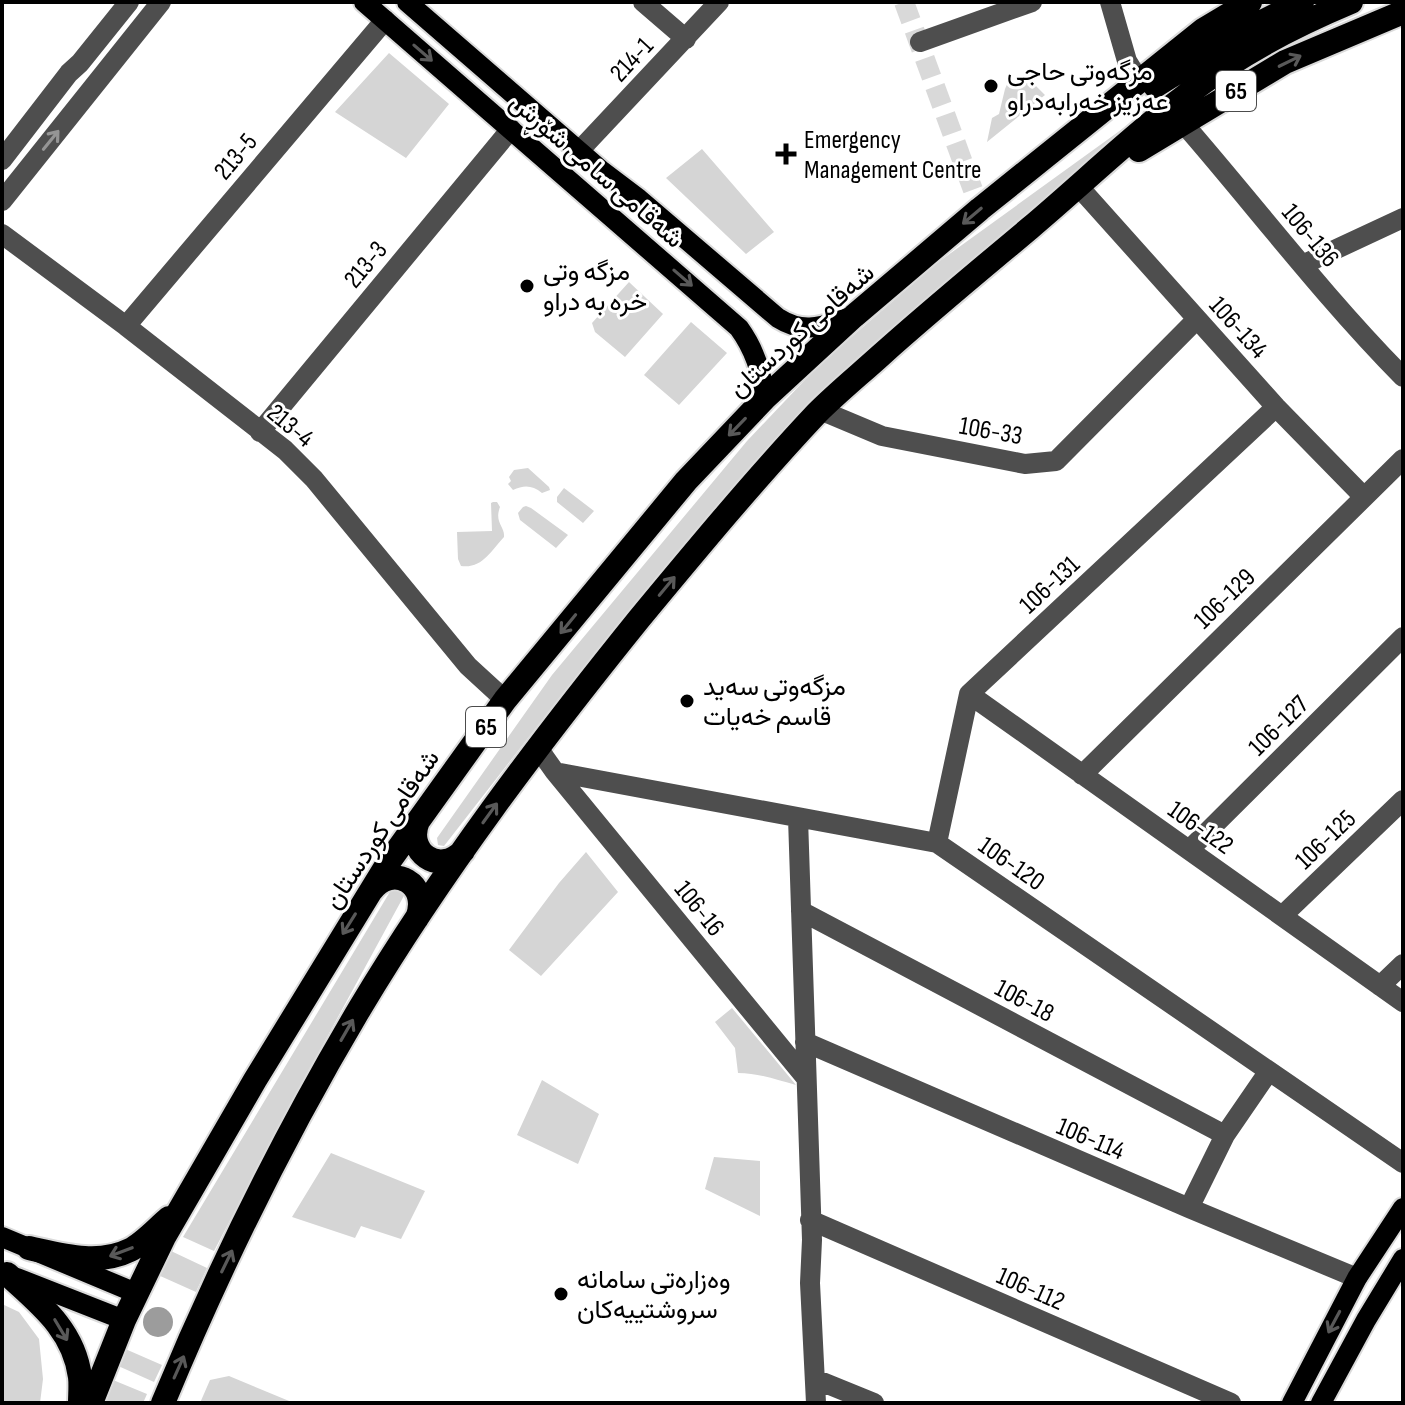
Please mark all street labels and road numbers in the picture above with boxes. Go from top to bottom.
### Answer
street label: 214-1 [604,31,660,89]
road number: 65 [1216,71,1256,111]
street label: شەقامی سامی شۆڕش [500,87,689,258]
street label: 213-5 [208,128,264,186]
street label: 106-136 [1275,198,1345,274]
street label: 213-3 [338,235,394,295]
street label: شەقامی کوردستان [723,258,881,405]
street label: 106-134 [1202,291,1274,365]
street label: 213-4 [260,398,320,455]
street label: 106-33 [957,411,1025,452]
street label: 106-131 [1014,550,1086,621]
street label: 106-129 [1188,562,1262,636]
street label: 106-127 [1243,689,1316,763]
road number: 65 [466,707,506,747]
street label: شەقامی کوردستان [318,744,447,915]
street label: 106-122 [1162,795,1239,862]
street label: 106-125 [1289,804,1363,876]
street label: 106-120 [972,830,1050,898]
street label: 106-16 [667,875,730,943]
street label: 106-18 [990,973,1059,1030]
street label: 106-114 [1052,1111,1129,1168]
street label: 106-112 [992,1261,1069,1318]

